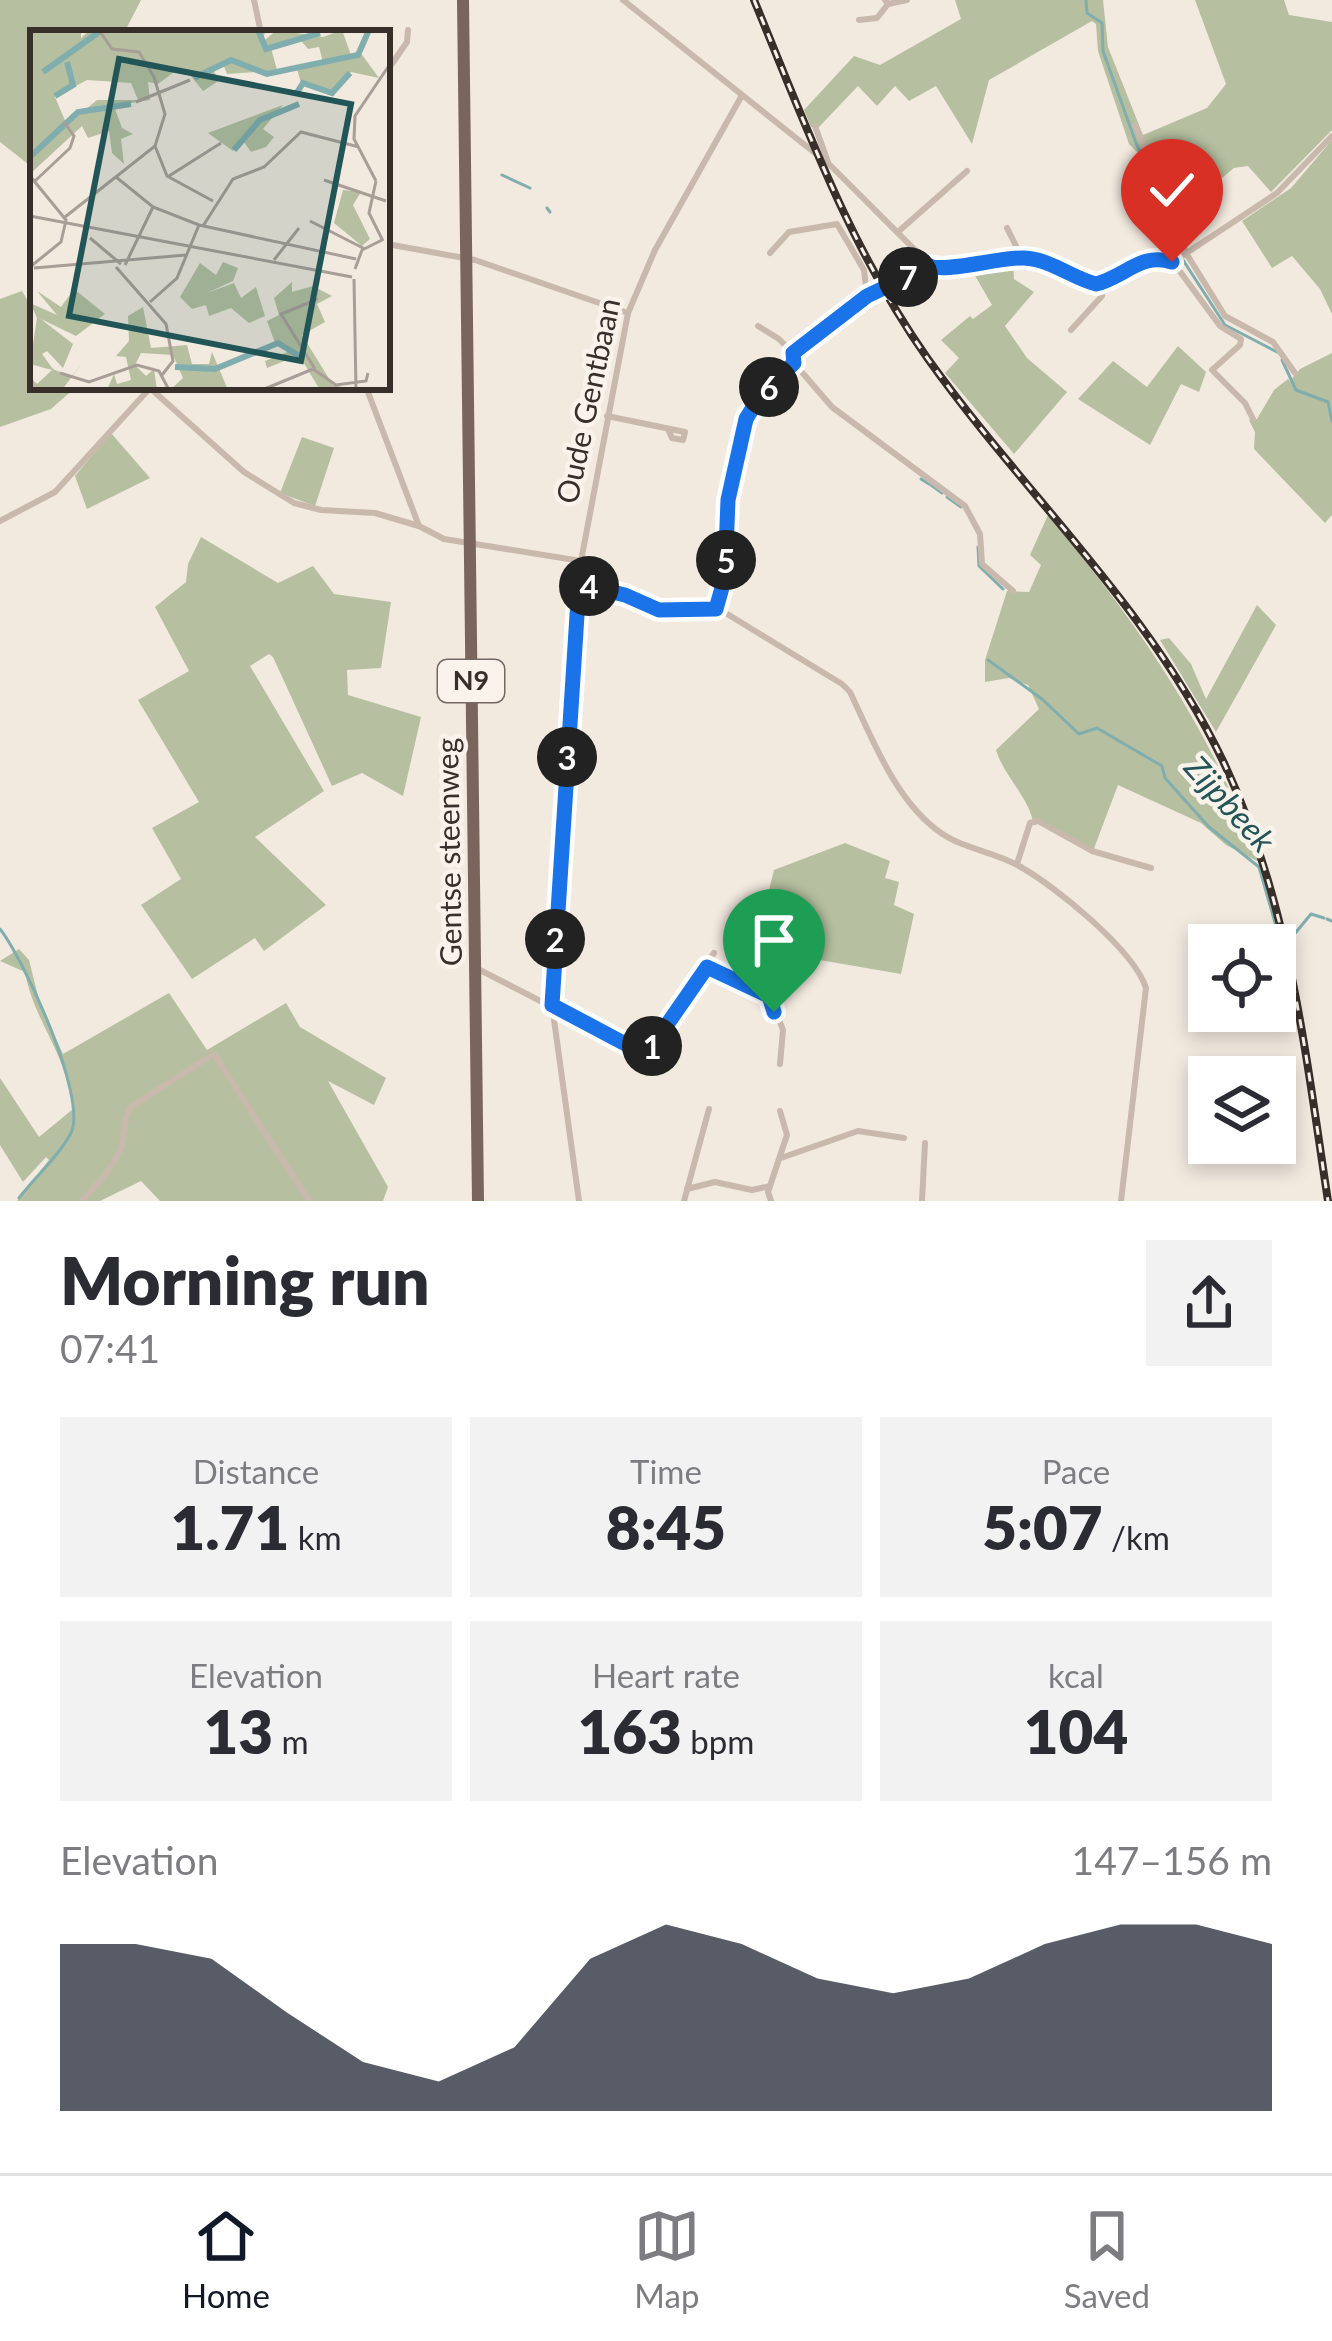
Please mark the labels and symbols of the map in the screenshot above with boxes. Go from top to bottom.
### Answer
inset map [30,30,390,390]
pin [1121,139,1223,262]
pin: 7 [878,247,938,307]
street label: Oude Gentbaan [548,295,626,507]
pin: 6 [739,357,799,417]
pin: 5 [696,530,756,590]
pin: 4 [559,556,619,616]
road number: N9 [438,660,504,702]
pin: 3 [537,727,597,787]
street label: Gentse steenweg [428,738,468,966]
water label: Zijpbeek [1177,746,1284,860]
pin [723,889,825,1012]
pin: 2 [525,909,585,969]
pin: 1 [622,1016,682,1076]

